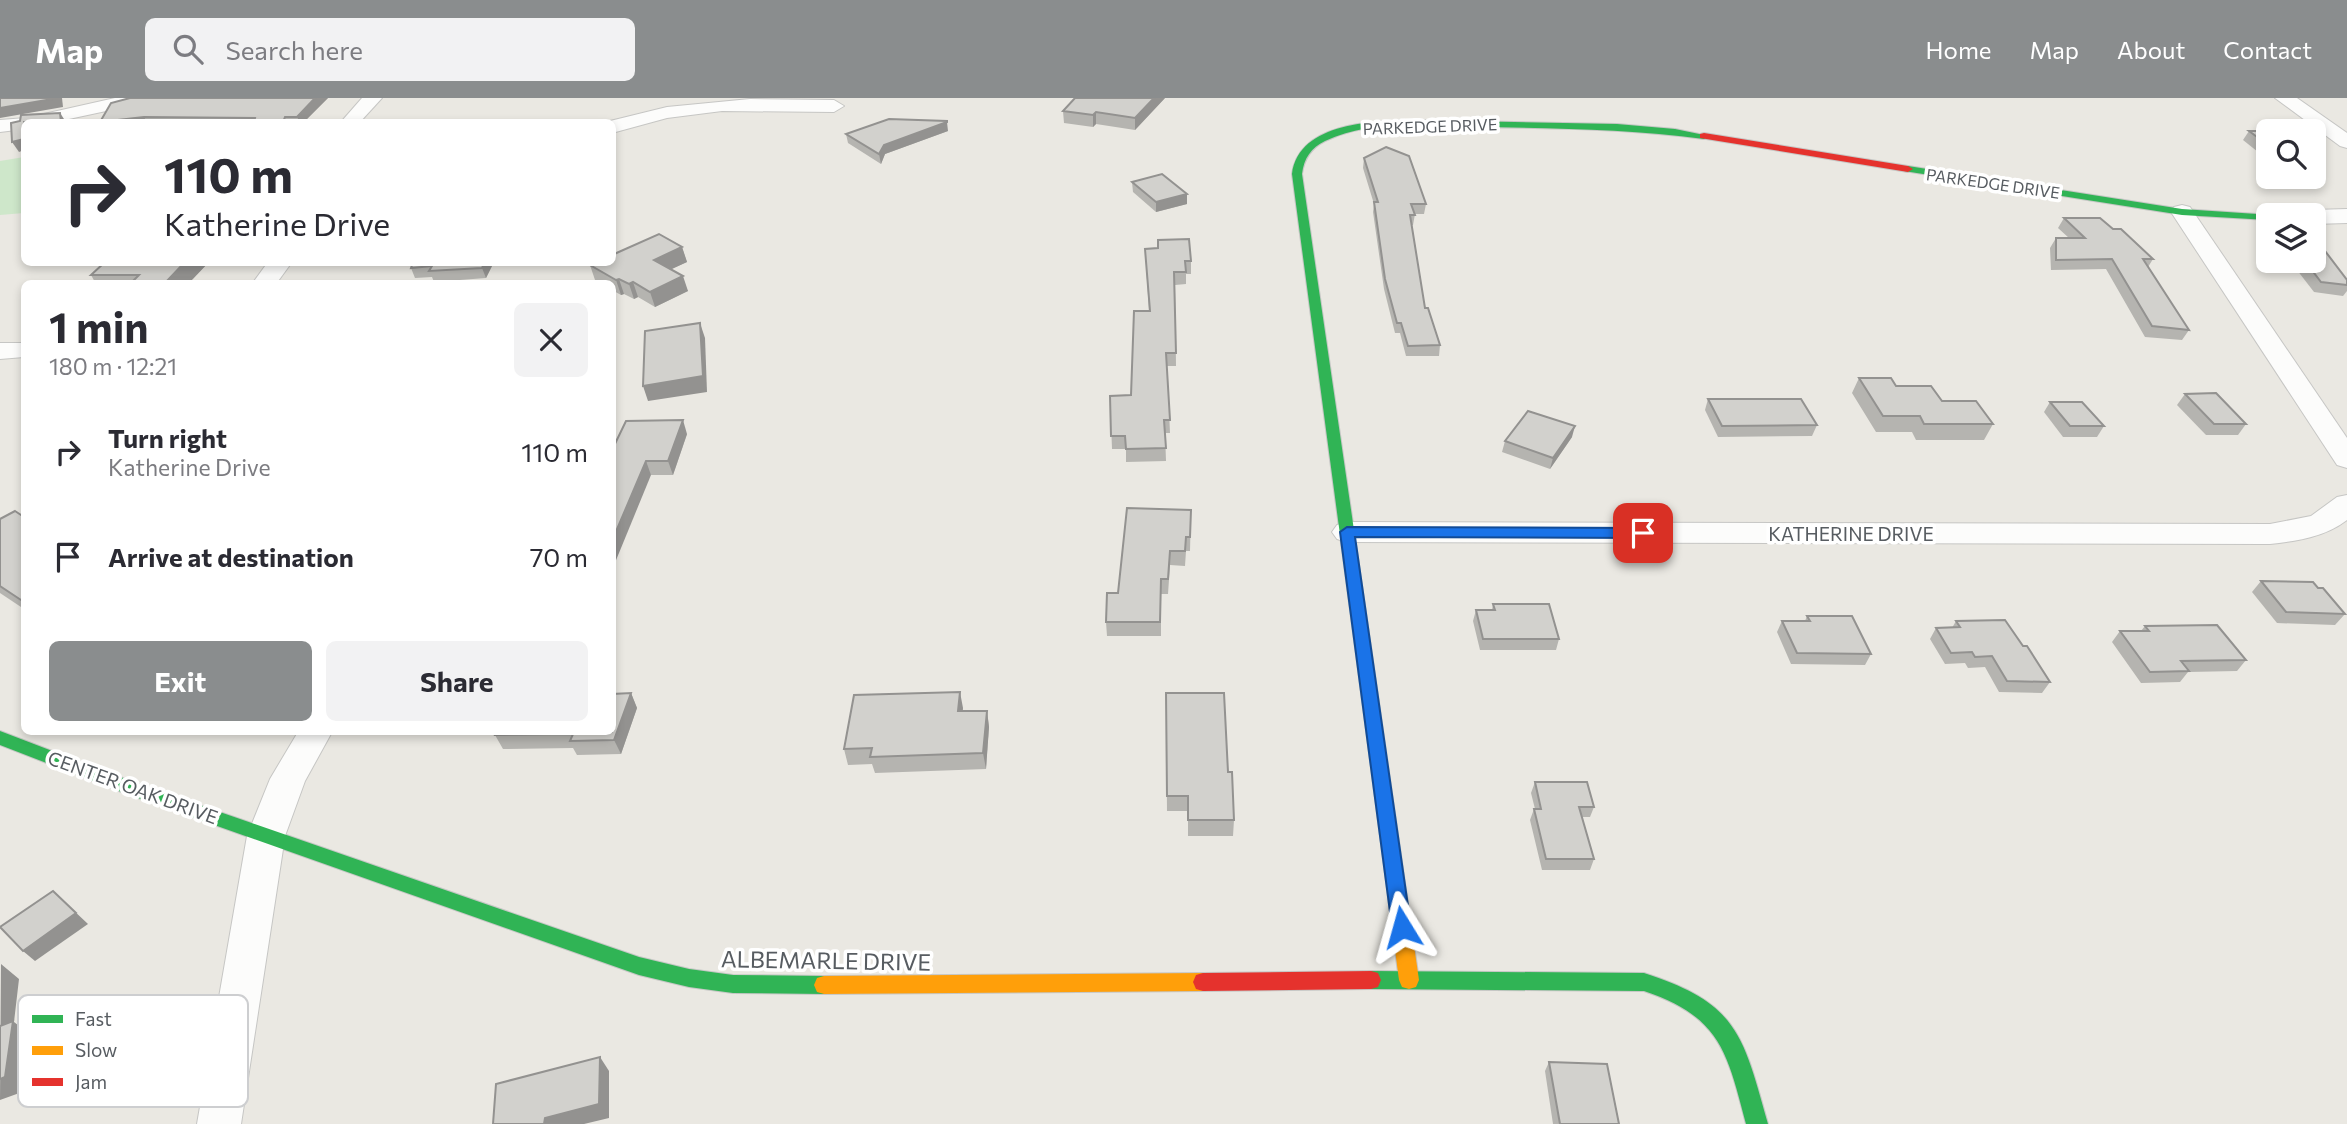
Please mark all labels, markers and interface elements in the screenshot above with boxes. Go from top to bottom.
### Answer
search box [145,18,635,81]
text: Map [35,29,103,70]
icon: search [169,30,207,68]
text: Search here [225,34,363,65]
text: Home [1926,35,1992,64]
text: Map [2030,35,2079,64]
text: About [2117,35,2185,64]
text: Contact [2223,35,2312,64]
street label: PARKEDGE DRIVE [1362,114,1498,138]
map controls [2256,119,2326,273]
button: search [2256,119,2326,189]
text: 110 m [164,143,293,203]
icon: right [49,147,140,238]
street label: PARKEDGE DRIVE [1925,164,2061,202]
text: Katherine Drive [164,203,390,243]
button: layers [2256,203,2326,273]
text: 1 min [49,300,149,352]
button: close [514,303,588,377]
text: 180 m · 12:21 [49,352,177,380]
text: Turn right [108,422,227,453]
icon: right [49,433,87,471]
text: 110 m [521,436,588,467]
text: Katherine Drive [108,453,271,481]
pin [1613,503,1673,563]
icon: arrive [1624,514,1662,552]
street label: KATHERINE DRIVE [1768,522,1934,545]
icon: arrive [49,538,87,576]
text: Arrive at destination [108,541,354,572]
text: 70 m [530,541,588,572]
button: Exit [49,641,312,721]
button: Share [326,641,588,721]
street label: CENTER OAK DRIVE [45,746,221,828]
position arrow [1365,890,1439,964]
street label: ALBEMARLE DRIVE [721,944,931,976]
legend [18,995,248,1107]
text: Fast [75,1007,112,1030]
text: Slow [75,1038,117,1061]
text: Jam [75,1070,107,1093]

